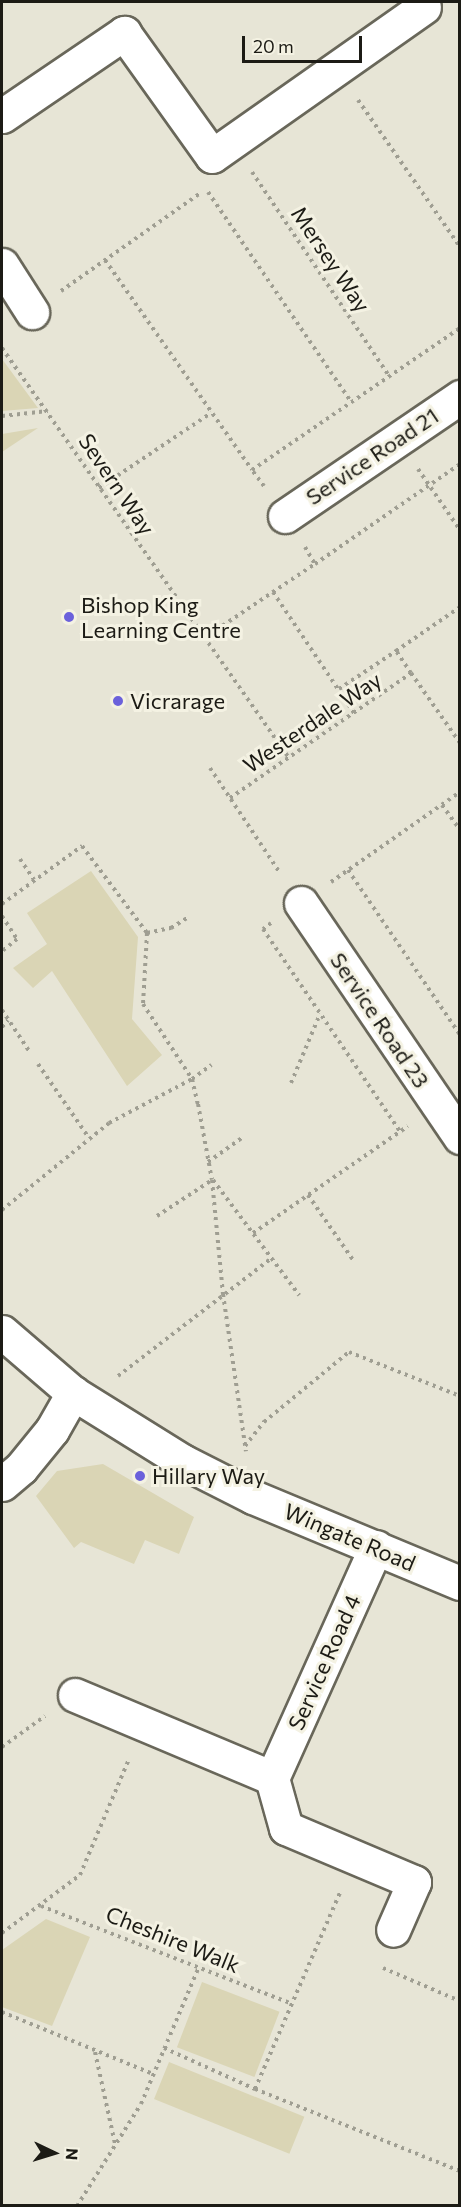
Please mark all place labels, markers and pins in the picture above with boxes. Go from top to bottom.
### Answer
place label: Bishop King Learning Centre [81,591,241,642]
marker: Bishop King Learning Centre [62,610,76,624]
place label: Vicrarage [130,688,225,714]
marker: Vicrarage [111,694,125,708]
place label: Hillary Way [152,1463,265,1489]
marker: Hillary Way [133,1469,147,1483]

